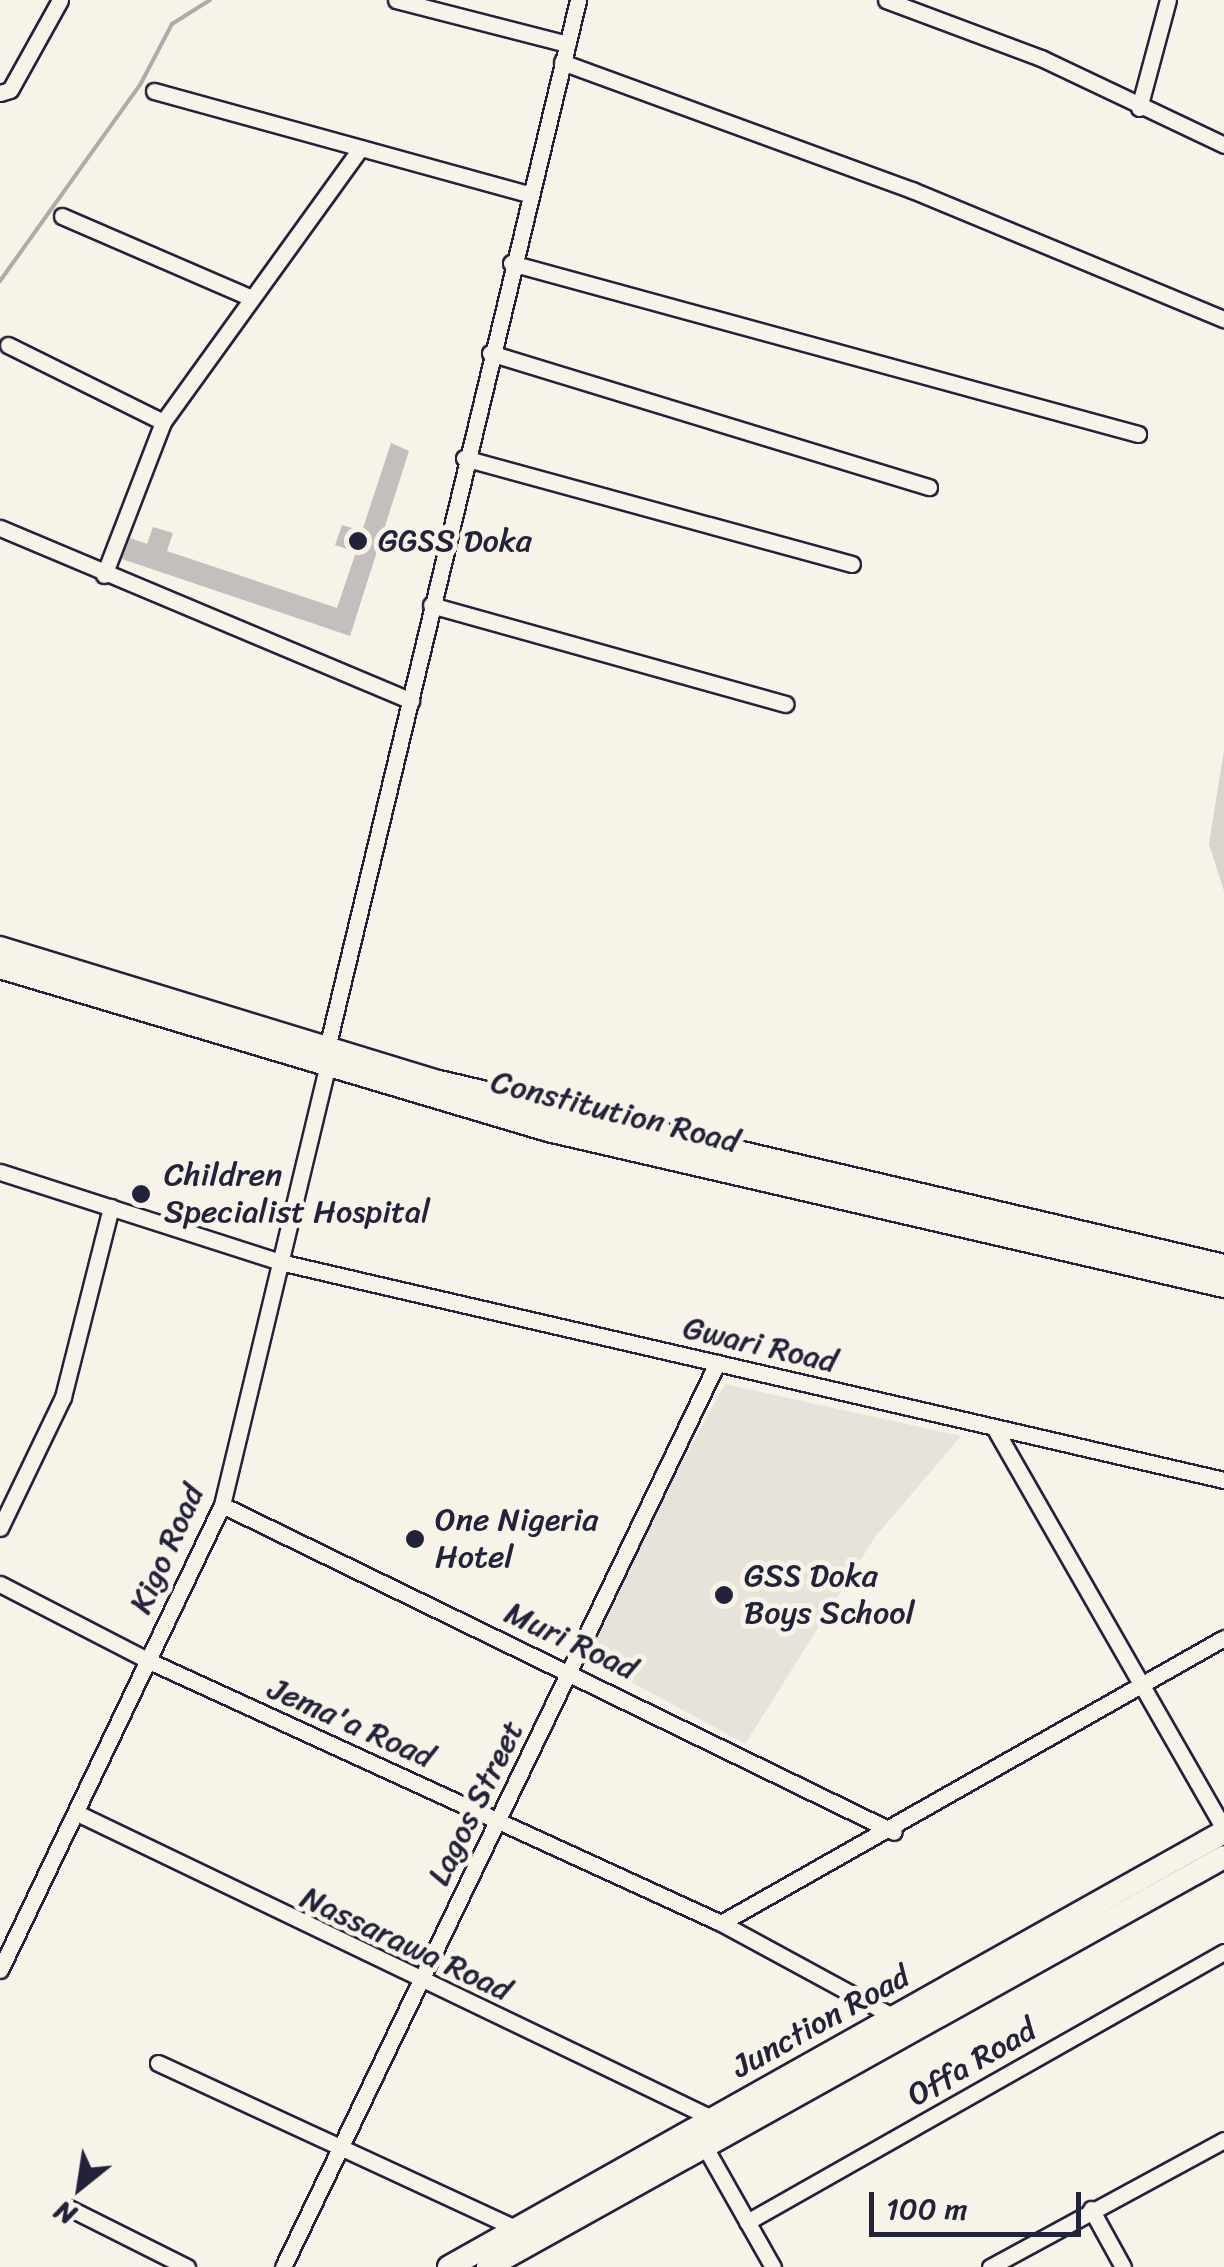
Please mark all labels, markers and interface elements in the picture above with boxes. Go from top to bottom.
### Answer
place label: GGSS Doka [378,522,532,560]
marker: GGSS Doka [347,530,369,552]
street label: Constitution Road [487,1063,743,1161]
place label: Children Specialist Hospital [164,1157,431,1232]
marker: Children Specialist Hospital [128,1181,154,1207]
street label: Gwari Road [679,1309,841,1381]
street label: Kigo Road [121,1478,213,1620]
place label: One Nigeria Hotel [435,1502,599,1577]
marker: One Nigeria Hotel [404,1528,426,1550]
place label: GSS Doka Boys School [744,1558,915,1633]
marker: GSS Doka Boys School [713,1584,735,1606]
street label: Muri Road [498,1594,644,1688]
street label: Jema'a Road [262,1669,440,1777]
street label: Lagos Street [419,1714,533,1892]
street label: Nassarawa Road [295,1878,517,2010]
street label: Junction Road [725,1957,917,2087]
street label: Offa Road [901,2011,1043,2115]
north arrow [30,2137,130,2237]
scale bar [874,2172,1086,2234]
text: 100 m [886,2182,968,2236]
text: N [44,2187,85,2239]

